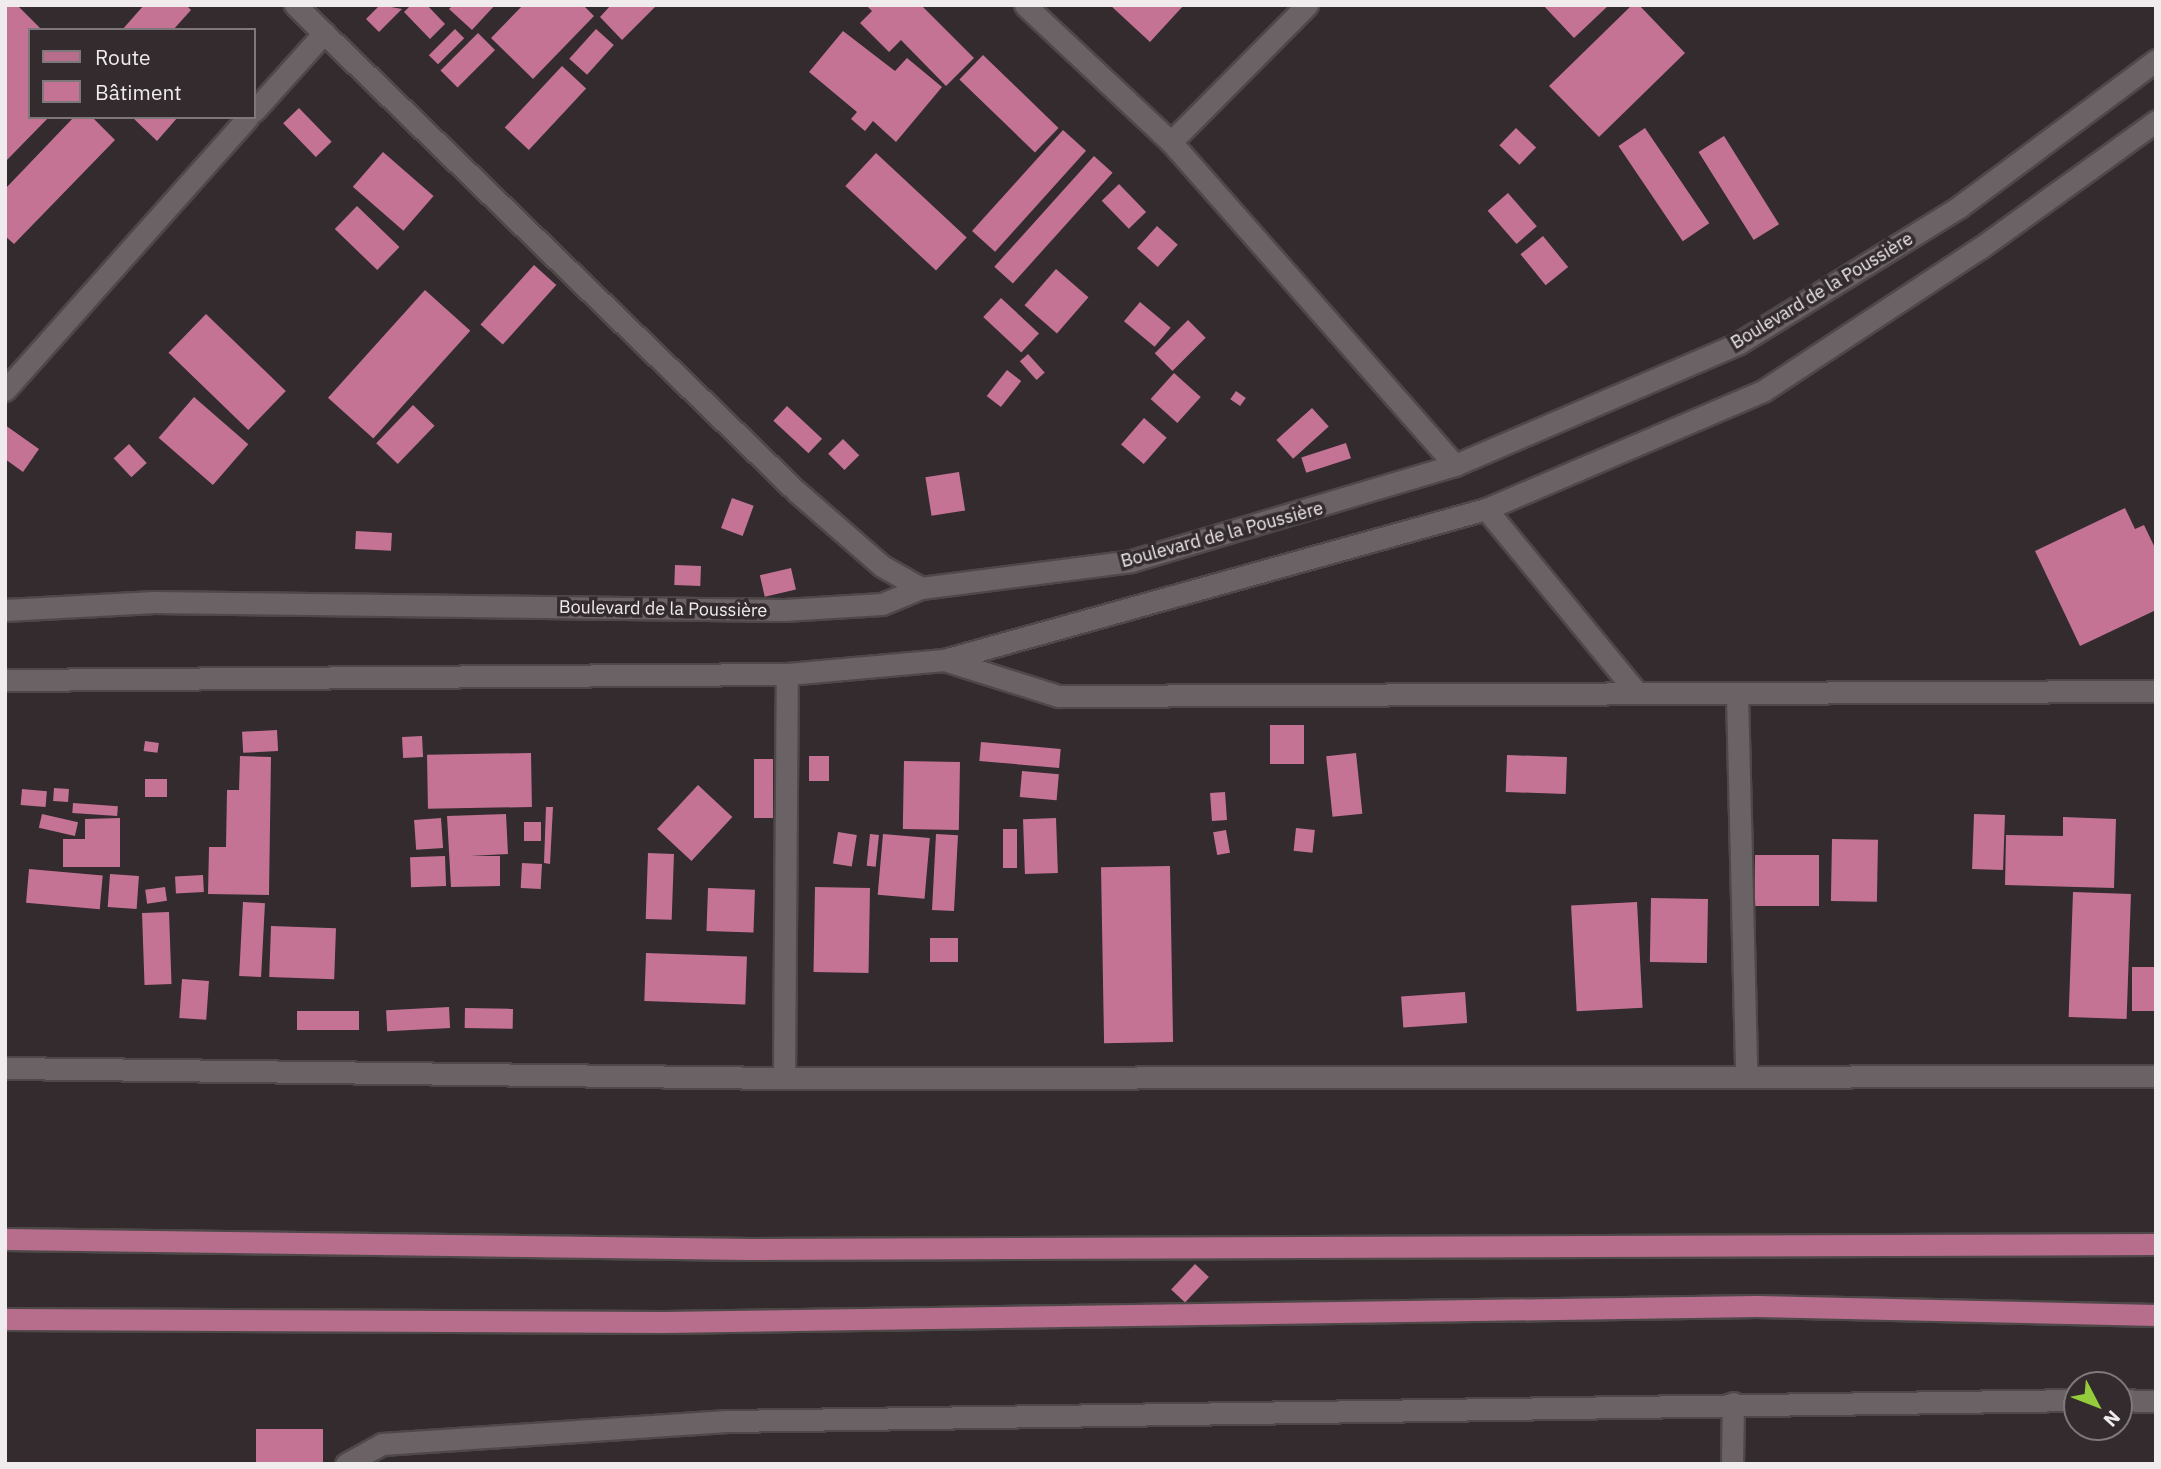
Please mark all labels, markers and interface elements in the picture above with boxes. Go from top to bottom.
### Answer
legend [28,28,256,119]
text: Route [95,43,151,71]
text: Bâtiment [95,78,182,106]
street label: Boulevard de la Poussière [1727,228,1917,354]
street label: Boulevard de la Poussière [1118,498,1326,572]
street label: Boulevard de la Poussière [559,596,767,622]
north arrow [2063,1371,2133,1441]
text: N [2099,1406,2126,1432]

